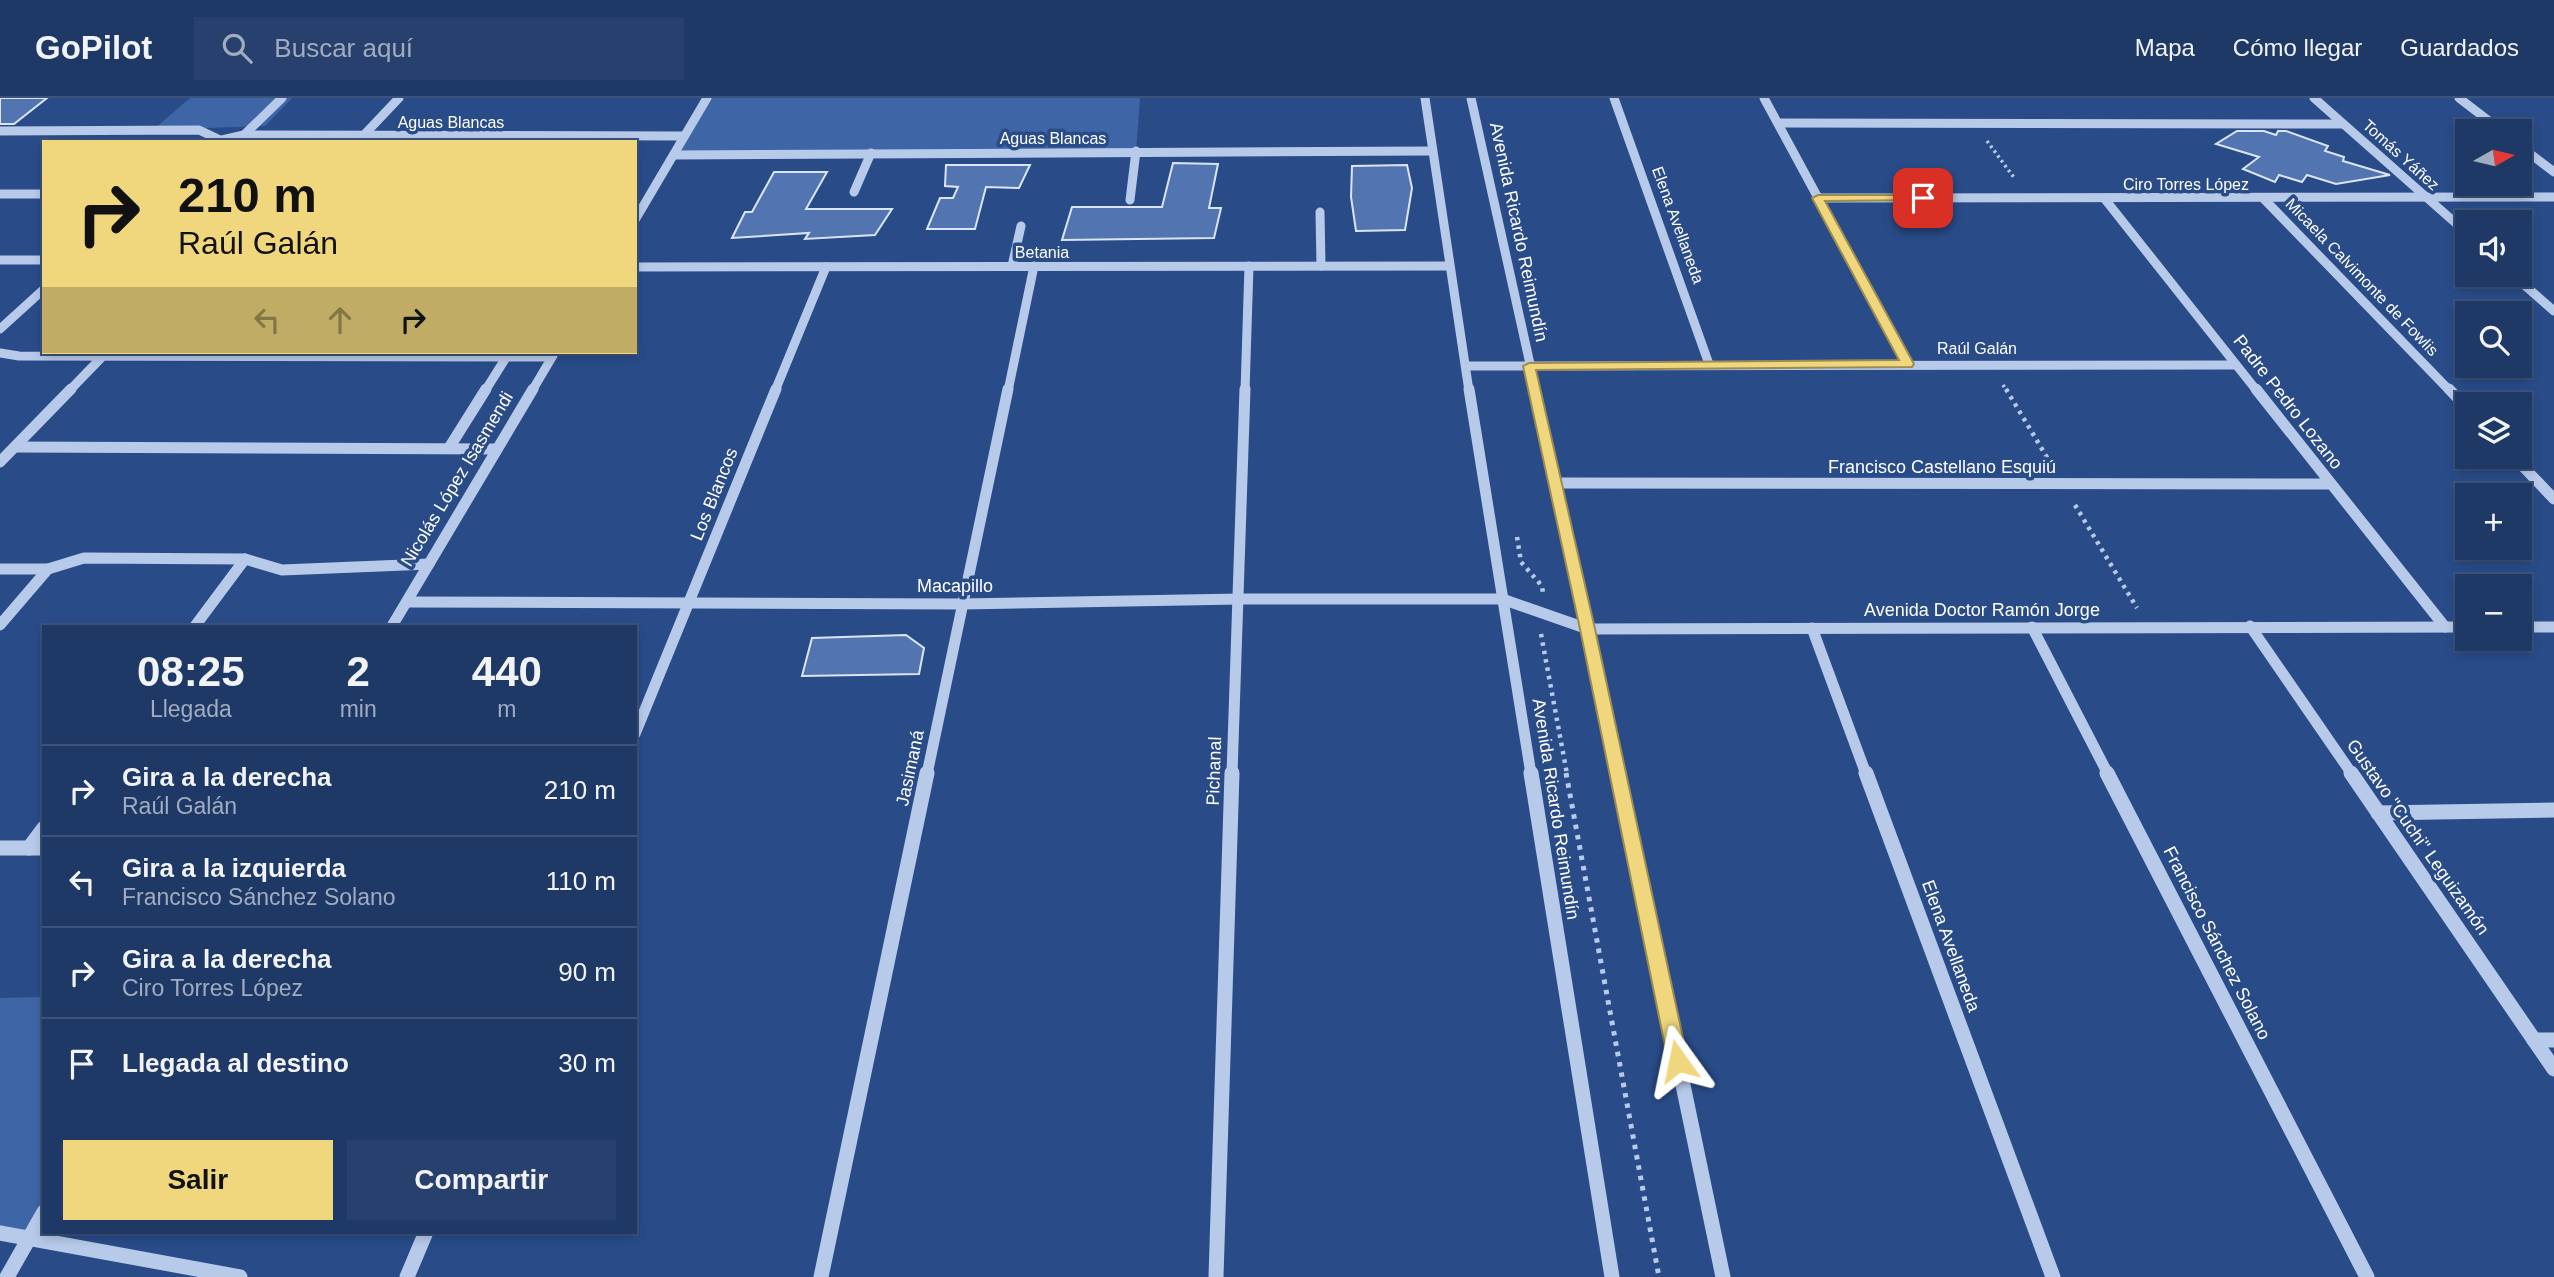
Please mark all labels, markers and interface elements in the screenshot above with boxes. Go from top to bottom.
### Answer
search box [194,17,684,80]
text: GoPilot [35,29,152,66]
icon: search [218,29,256,67]
text: Buscar aquí [274,33,413,63]
text: Mapa [2135,34,2195,61]
text: Cómo llegar [2233,34,2362,61]
text: Guardados [2400,34,2519,61]
street label: Aguas Blancas [398,114,504,131]
street label: Tomás Yáñez [2359,116,2443,194]
north arrow [2455,119,2532,196]
map controls [2455,119,2532,651]
street label: Avenida Ricardo Reimundín [1486,120,1552,344]
street label: Aguas Blancas [1000,130,1106,147]
street label: Elena Avellaneda [1649,164,1707,286]
icon: right [63,168,154,259]
text: 210 m [178,168,317,222]
pin [1893,168,1953,228]
street label: Ciro Torres López [2123,176,2249,193]
icon: arrive [1904,179,1942,217]
street label: Micaela Calvimonte de Fowlis [2282,195,2442,359]
button: sound [2455,210,2532,287]
text: Raúl Galán [178,225,338,261]
street label: Betania [1015,244,1069,261]
icon: left [248,301,286,339]
icon: ahead [321,301,359,339]
icon: right [394,301,432,339]
button: search [2455,301,2532,378]
street label: Padre Pedro Lozano [2229,331,2347,473]
street label: Raúl Galán [1937,340,2017,357]
street label: Nicolás López Isasmendi [397,388,517,570]
button: layers [2455,392,2532,469]
street label: Los Blancos [686,445,742,543]
street label: Francisco Castellano Esquiú [1828,457,2056,477]
button: + [2455,483,2532,560]
button: − [2455,574,2532,651]
street label: Macapillo [917,576,993,596]
street label: Avenida Doctor Ramón Jorge [1864,600,2100,620]
text: 08:25 [137,648,245,695]
text: 2 [346,648,370,695]
text: 440 [472,648,542,695]
text: Llegada [150,696,232,722]
text: min [340,696,377,722]
text: m [497,696,516,722]
street label: Avenida Ricardo Reimundín [1529,697,1583,921]
street label: Jasimaná [892,727,928,808]
street label: Gustavo "Cuchi" Leguizamón [2343,735,2493,939]
street label: Pichanal [1203,736,1225,806]
text: Gira a la derecha [122,762,332,792]
icon: right [63,772,101,810]
text: 210 m [544,775,616,805]
text: Raúl Galán [122,793,237,819]
street label: Francisco Sánchez Solano [2159,843,2275,1043]
text: Gira a la izquierda [122,853,346,883]
icon: left [63,863,101,901]
text: 110 m [546,866,616,896]
street label: Elena Avellaneda [1918,877,1984,1016]
text: Francisco Sánchez Solano [122,884,396,910]
text: Gira a la derecha [122,944,332,974]
icon: right [63,954,101,992]
text: 90 m [558,957,616,987]
text: Ciro Torres López [122,975,303,1001]
position arrow [1641,1024,1715,1098]
icon: arrive [63,1045,101,1083]
text: Llegada al destino [122,1048,349,1078]
text: 30 m [558,1048,616,1078]
button: Salir [63,1140,333,1220]
button: Compartir [347,1140,616,1220]

